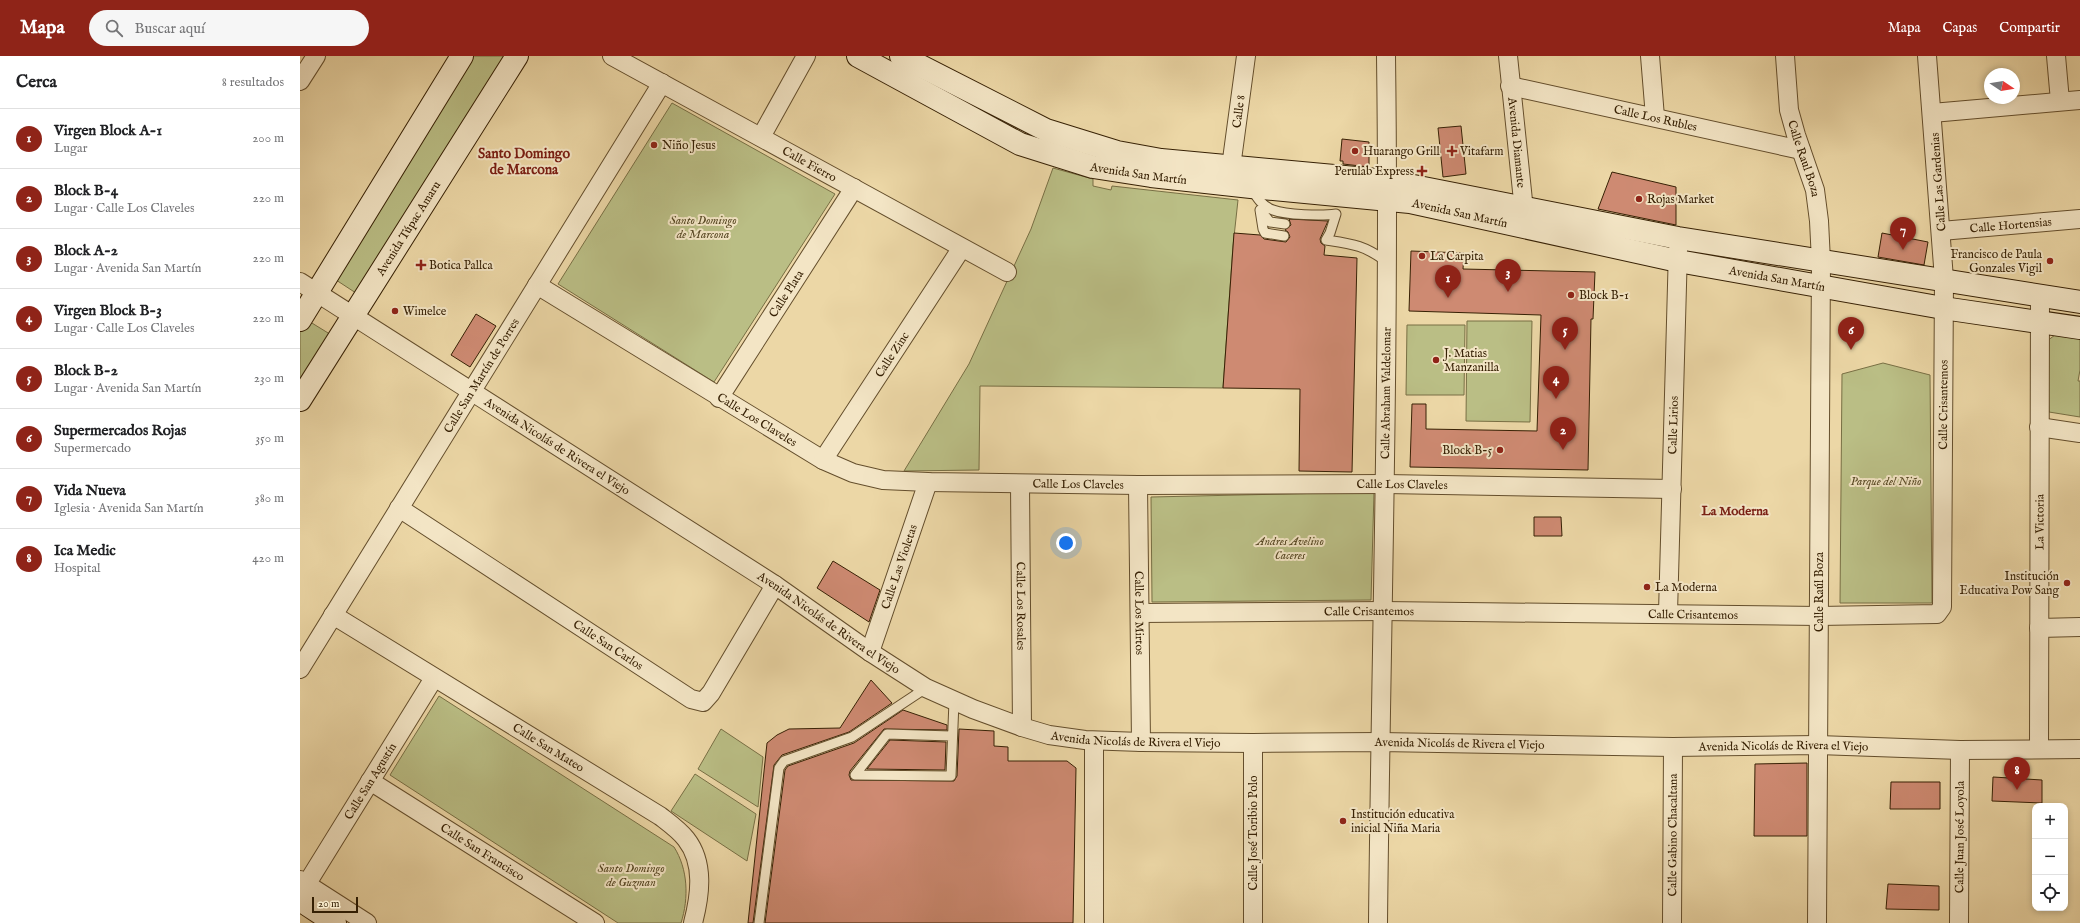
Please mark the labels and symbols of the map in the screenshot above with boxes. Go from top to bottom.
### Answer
north arrow [1984,68,2020,104]
street label: Calle 8 [1229,94,1249,129]
street label: Avenida Diamante [1504,96,1529,189]
street label: Calle Los Rubles [1612,102,1699,135]
street label: Calle Raul Boza [1784,119,1823,198]
street label: Calle Las Gardenias [1928,132,1949,232]
place label: Niño Jesus [662,138,716,154]
marker: Niño Jesus [649,140,659,150]
street label: Calle Fierro [779,143,840,186]
place label: Huarango Grill [1363,144,1441,159]
place label: Vitafarm [1459,144,1504,159]
district label: Santo Domingo de Marcona [478,145,570,179]
marker: Huarango Grill [1350,146,1360,156]
marker: Vitafarm [1447,146,1457,156]
street label: Avenida San Martín [1088,160,1188,188]
place label: Perulab Express [1335,164,1414,180]
marker: Perulab Express [1417,166,1427,176]
street label: Avenida Túpac Amaru [373,178,444,280]
place label: Rojas Market [1647,192,1714,207]
marker: Rojas Market [1634,194,1644,204]
street label: Avenida San Martín [1410,195,1510,231]
park label: Santo Domingo de Marcona [670,213,737,242]
street label: Calle Hortensias [1969,214,2052,236]
pin: 7 [1890,217,1916,250]
place label: Francisco de Paula Gonzales Vigil [1950,247,2043,276]
place label: La Carpita [1430,249,1484,265]
marker: La Carpita [1417,251,1427,261]
marker: Francisco de Paula Gonzales Vigil [2045,256,2055,266]
place label: Botica Pallca [429,258,493,273]
pin: 3 [1495,259,1521,292]
marker: Botica Pallca [416,260,426,270]
street label: Avenida San Martín [1727,263,1827,295]
pin: 1 [1435,265,1461,298]
street label: Calle Plata [766,267,808,320]
place label: Block B-1 [1579,288,1629,303]
marker: Block B-1 [1566,290,1576,300]
place label: Wimelce [403,304,447,319]
marker: Wimelce [390,306,400,316]
street label: Calle San Martín de Porres [441,316,523,436]
pin: 5 [1552,317,1578,350]
pin: 6 [1838,317,1864,350]
street label: Calle Abraham Valdelomar [1378,326,1395,459]
street label: Calle Zinc [872,329,913,381]
place label: J. Matias Manzanilla [1442,346,1500,375]
marker: J. Matias Manzanilla [1431,355,1441,365]
street label: Calle Crisantemos [1936,360,1952,450]
pin: 4 [1543,366,1569,399]
street label: Calle Los Claveles [714,390,800,450]
street label: Avenida Nicolás de Rivera el Viejo [480,394,633,499]
street label: Calle Lirios [1665,396,1682,454]
pin: 2 [1550,417,1576,450]
place label: Block B-5 [1442,443,1493,458]
marker: Block B-5 [1495,445,1505,455]
park label: Parque del Niño [1851,474,1921,489]
street label: Calle Los Claveles [1032,476,1124,493]
street label: Calle Los Claveles [1357,477,1448,493]
street label: La Victoria [2032,493,2048,550]
district label: La Moderna [1700,503,1769,520]
street label: Calle Las Violetas [878,523,921,611]
your location [1056,533,1076,553]
park label: Andres Avelino Caceres [1254,534,1324,563]
street label: Calle Raúl Boza [1812,551,1827,632]
street label: Calle Los Rosales [1013,562,1028,650]
street label: Avenida Nicolás de Rivera el Viejo [754,568,903,678]
place label: Institución Educativa Pow Sang [1960,569,2060,598]
street label: Calle Los Mirtos [1131,571,1147,655]
marker: Institución Educativa Pow Sang [2062,578,2072,588]
place label: La Moderna [1655,580,1718,595]
marker: La Moderna [1642,582,1652,592]
street label: Calle Crisantemos [1324,604,1414,619]
street label: Calle Crisantemos [1648,607,1738,623]
street label: Calle San Carlos [570,617,646,674]
street label: Calle San Mateo [510,720,587,776]
street label: Avenida Nicolás de Rivera el Viejo [1049,728,1221,751]
street label: Avenida Nicolás de Rivera el Viejo [1374,735,1545,753]
street label: Avenida Nicolás de Rivera el Viejo [1697,738,1869,755]
street label: Calle San Agustín [341,740,400,823]
pin: 8 [2004,757,2030,790]
street label: Calle Gabino Chacaltana [1665,773,1681,897]
street label: Calle José Toribio Polo [1246,775,1262,890]
street label: Calle Juan José Loyola [1952,780,1969,893]
place label: Institución educativa inicial Niña Maria [1351,807,1455,836]
marker: Institución educativa inicial Niña Maria [1338,816,1348,826]
street label: Calle San Francisco [437,820,527,885]
park label: Santo Domingo de Guzman [598,861,665,890]
scale bar [312,895,358,914]

